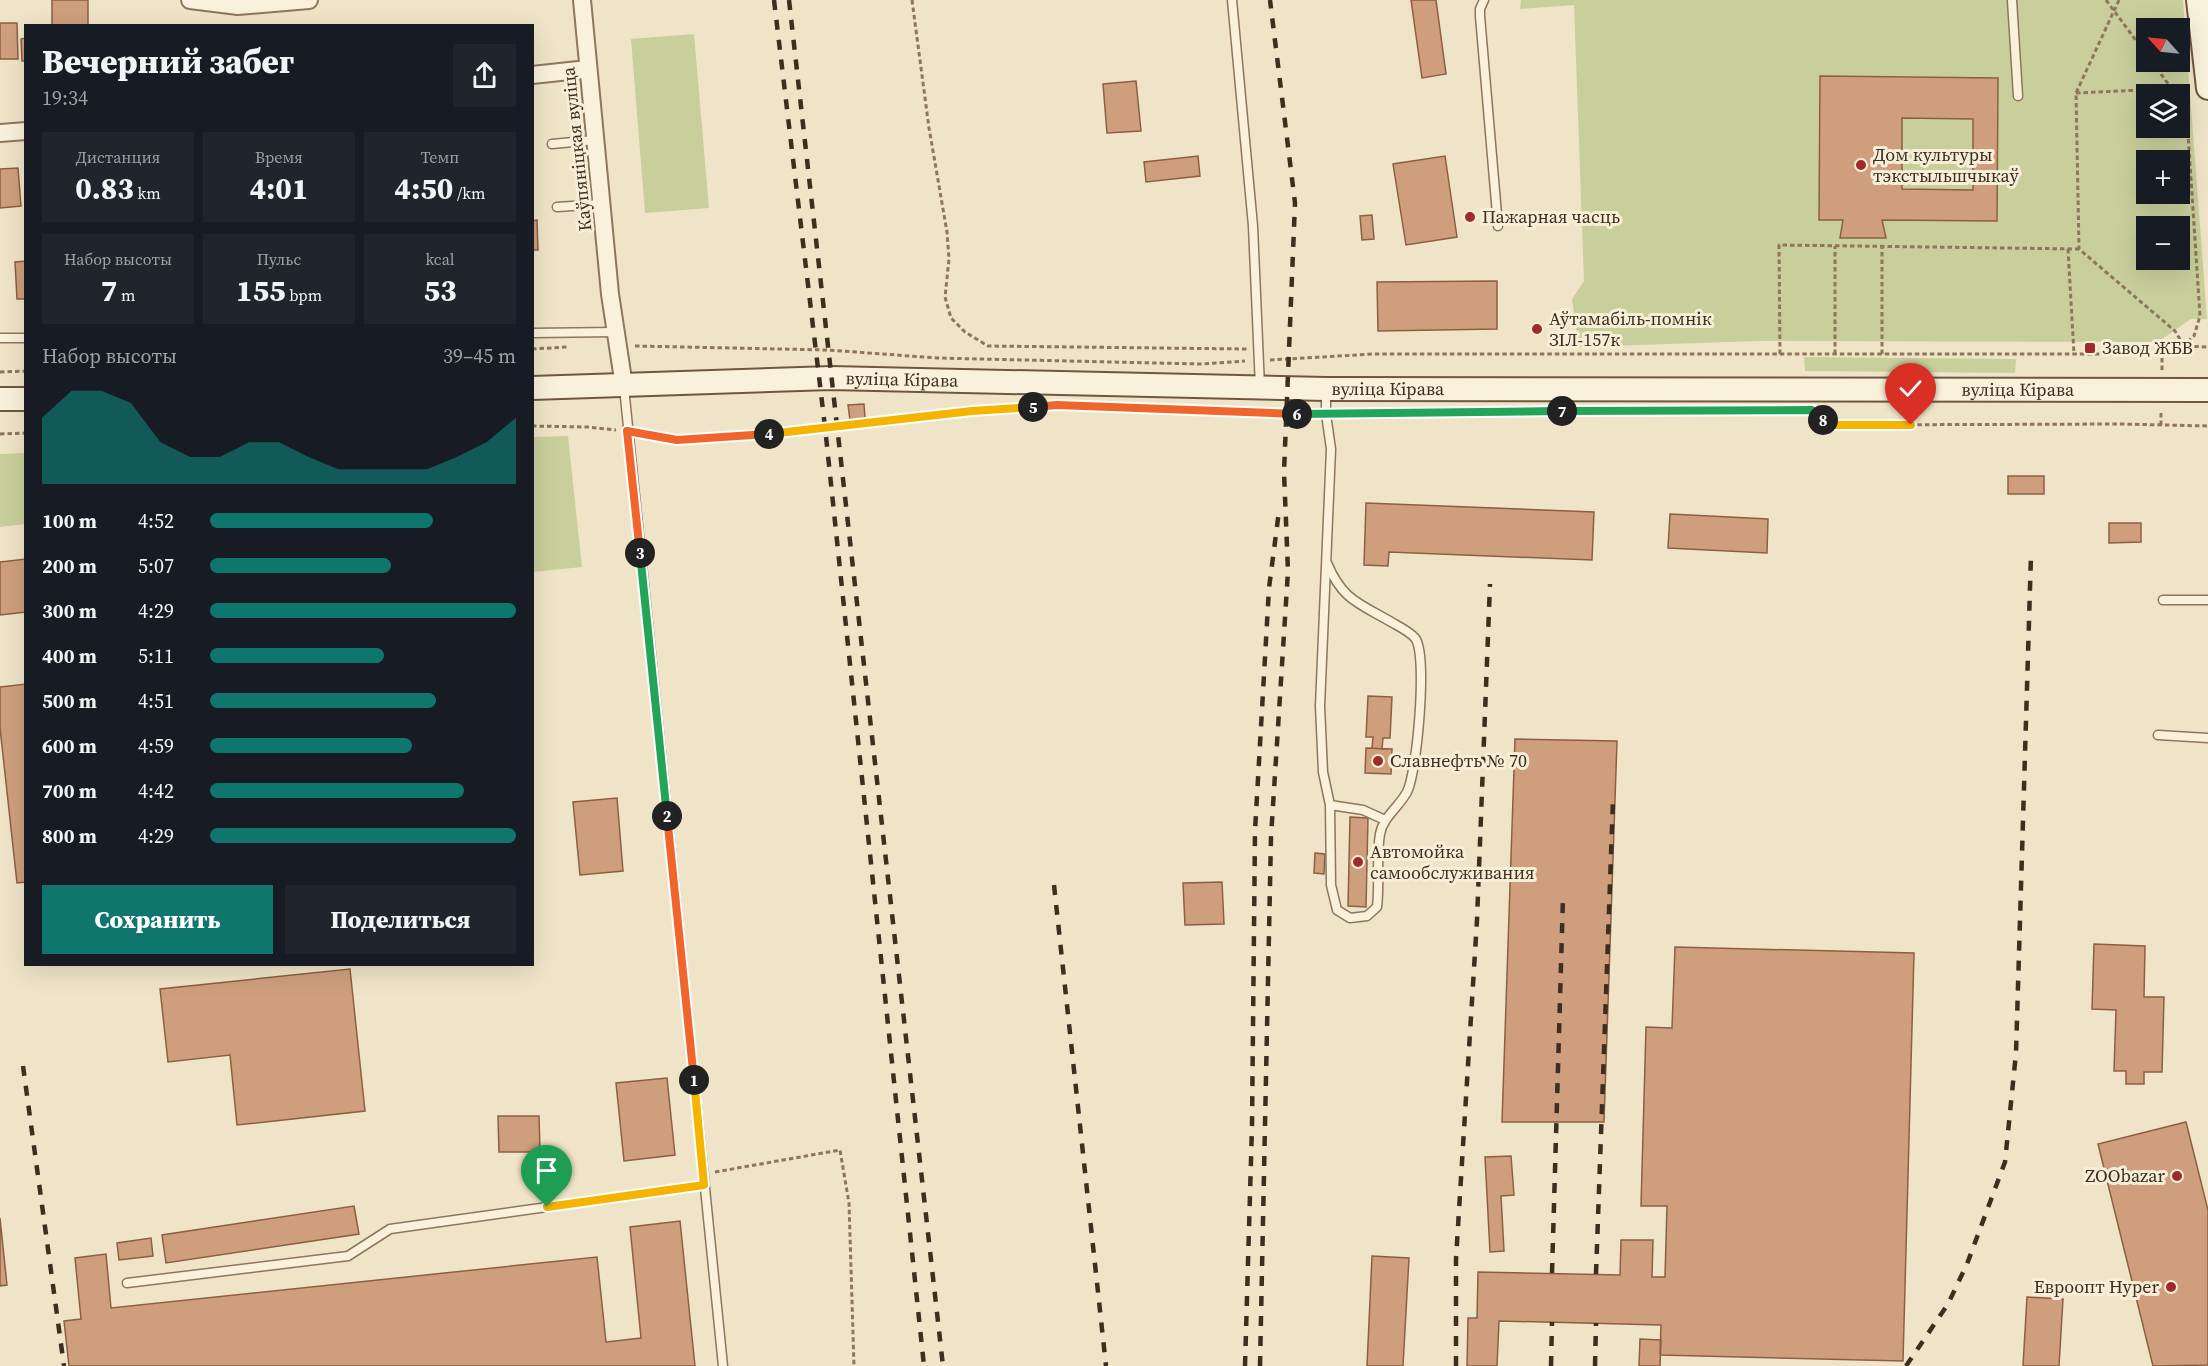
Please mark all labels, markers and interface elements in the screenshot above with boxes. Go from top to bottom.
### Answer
north arrow [2136,18,2190,72]
map controls [2136,18,2190,270]
text: Вечерний забег [42,39,294,84]
button: share [453,44,516,107]
street label: Каўпяніцкая вуліца [555,65,598,232]
text: 19:34 [42,84,88,112]
button: layers [2136,84,2190,138]
place label: Дом культуры тэкстыльшчыкаў [1873,142,2019,188]
text: Дистанция [76,146,160,168]
text: Время [255,146,303,168]
text: Темп [421,146,459,168]
button: + [2136,150,2190,204]
marker: Дом культуры тэкстыльшчыкаў [1854,158,1868,172]
text: 0.83 [75,168,134,209]
text: 4:01 [250,168,308,209]
text: 4:50 [395,168,453,209]
text: km [134,182,161,204]
text: /km [453,182,485,204]
place label: Пажарная часць [1482,204,1620,229]
marker: Пажарная часць [1463,210,1477,224]
button: − [2136,216,2190,270]
text: Набор высоты [64,248,172,270]
text: Пульс [257,248,301,270]
text: kcal [425,248,455,270]
text: 7 [101,270,117,311]
text: 155 [236,270,286,311]
text: 53 [423,270,457,311]
text: m [117,284,135,306]
text: bpm [286,284,322,306]
place label: Аўтамабіль-помнік ЗІЛ-157к [1549,306,1712,352]
marker: Аўтамабіль-помнік ЗІЛ-157к [1530,322,1544,336]
place label: Завод ЖБВ [2102,335,2193,360]
marker: Завод ЖБВ [2083,341,2097,355]
text: Набор высоты [42,342,177,370]
text: 39–45 m [443,342,516,370]
pin [1885,363,1936,425]
street label: вуліца Кірава [845,365,959,393]
icon: check [1894,372,1927,405]
street label: вуліца Кірава [1331,376,1445,401]
street label: вуліца Кірава [1961,377,2075,402]
pin: 5 [1018,392,1048,422]
text: 5 [1029,396,1037,418]
pin: 7 [1547,396,1577,426]
pin: 6 [1282,399,1312,429]
text: 7 [1558,400,1566,422]
text: 6 [1293,403,1301,425]
pin: 8 [1808,405,1838,435]
text: 8 [1819,409,1827,431]
pin: 4 [754,419,784,449]
text: 4 [765,423,773,445]
text: 100 m [42,507,97,535]
text: 4:52 [138,507,174,535]
pin: 3 [625,538,655,568]
text: 3 [636,542,644,564]
text: 200 m [42,552,97,580]
text: 5:07 [138,552,174,580]
text: 300 m [42,597,97,625]
text: 4:29 [138,597,174,625]
text: 400 m [42,642,97,670]
text: 5:11 [138,642,174,670]
text: 500 m [42,687,97,715]
text: 4:51 [138,687,174,715]
text: 600 m [42,732,97,760]
text: 4:59 [138,732,174,760]
place label: Славнефть № 70 [1390,748,1527,773]
marker: Славнефть № 70 [1371,754,1385,768]
text: 700 m [42,777,97,805]
text: 4:42 [138,777,174,805]
pin: 2 [652,801,682,831]
text: 2 [663,805,671,827]
text: 800 m [42,822,97,850]
text: 4:29 [138,822,174,850]
place label: Автомойка самообслуживания [1370,839,1535,885]
marker: Автомойка самообслуживания [1351,855,1365,869]
button: Сохранить [42,885,273,954]
button: Поделиться [285,885,516,954]
pin: 1 [679,1065,709,1095]
text: 1 [690,1069,698,1091]
pin [521,1145,572,1207]
icon: arrive [530,1154,563,1187]
place label: ZOObazar [2085,1163,2165,1188]
marker: ZOObazar [2170,1169,2184,1183]
place label: Евроопт Hyper [2034,1274,2159,1299]
marker: Евроопт Hyper [2164,1280,2178,1294]

